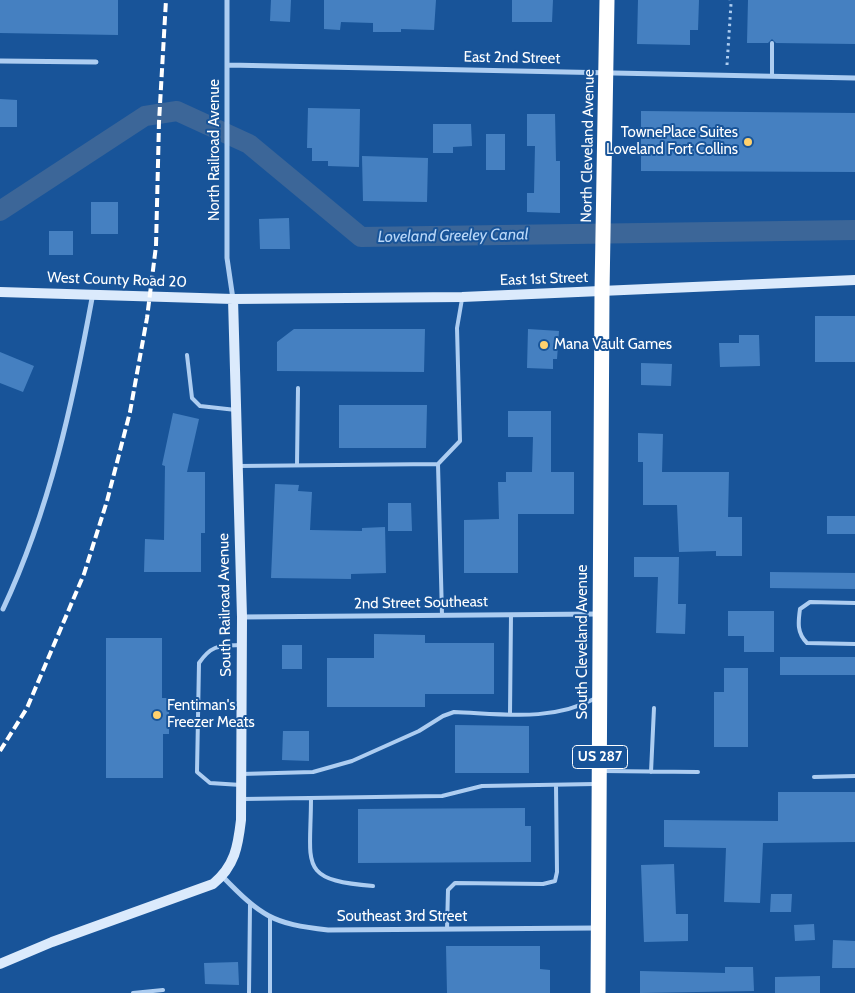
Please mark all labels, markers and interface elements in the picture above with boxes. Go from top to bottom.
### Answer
street label: East 2nd Street [464,48,560,68]
street label: North Cleveland Avenue [578,69,598,223]
street label: North Railroad Avenue [206,79,224,221]
place label: TownePlace Suites Loveland Fort Collins [606,124,738,159]
marker: TownePlace Suites Loveland Fort Collins [742,136,754,148]
water label: Loveland Greeley Canal [377,225,529,247]
street label: East 1st Street [500,268,588,290]
street label: West County Road 20 [47,269,187,291]
place label: Mana Vault Games [554,336,672,354]
marker: Mana Vault Games [538,339,550,351]
street label: South Railroad Avenue [215,533,235,677]
street label: South Cleveland Avenue [574,564,592,720]
street label: 2nd Street Southeast [354,593,488,613]
place label: Fentiman's Freezer Meats [167,697,255,732]
marker: Fentiman's Freezer Meats [151,709,163,721]
road number: US 287 [572,746,628,769]
street label: Southeast 3rd Street [337,908,467,926]

